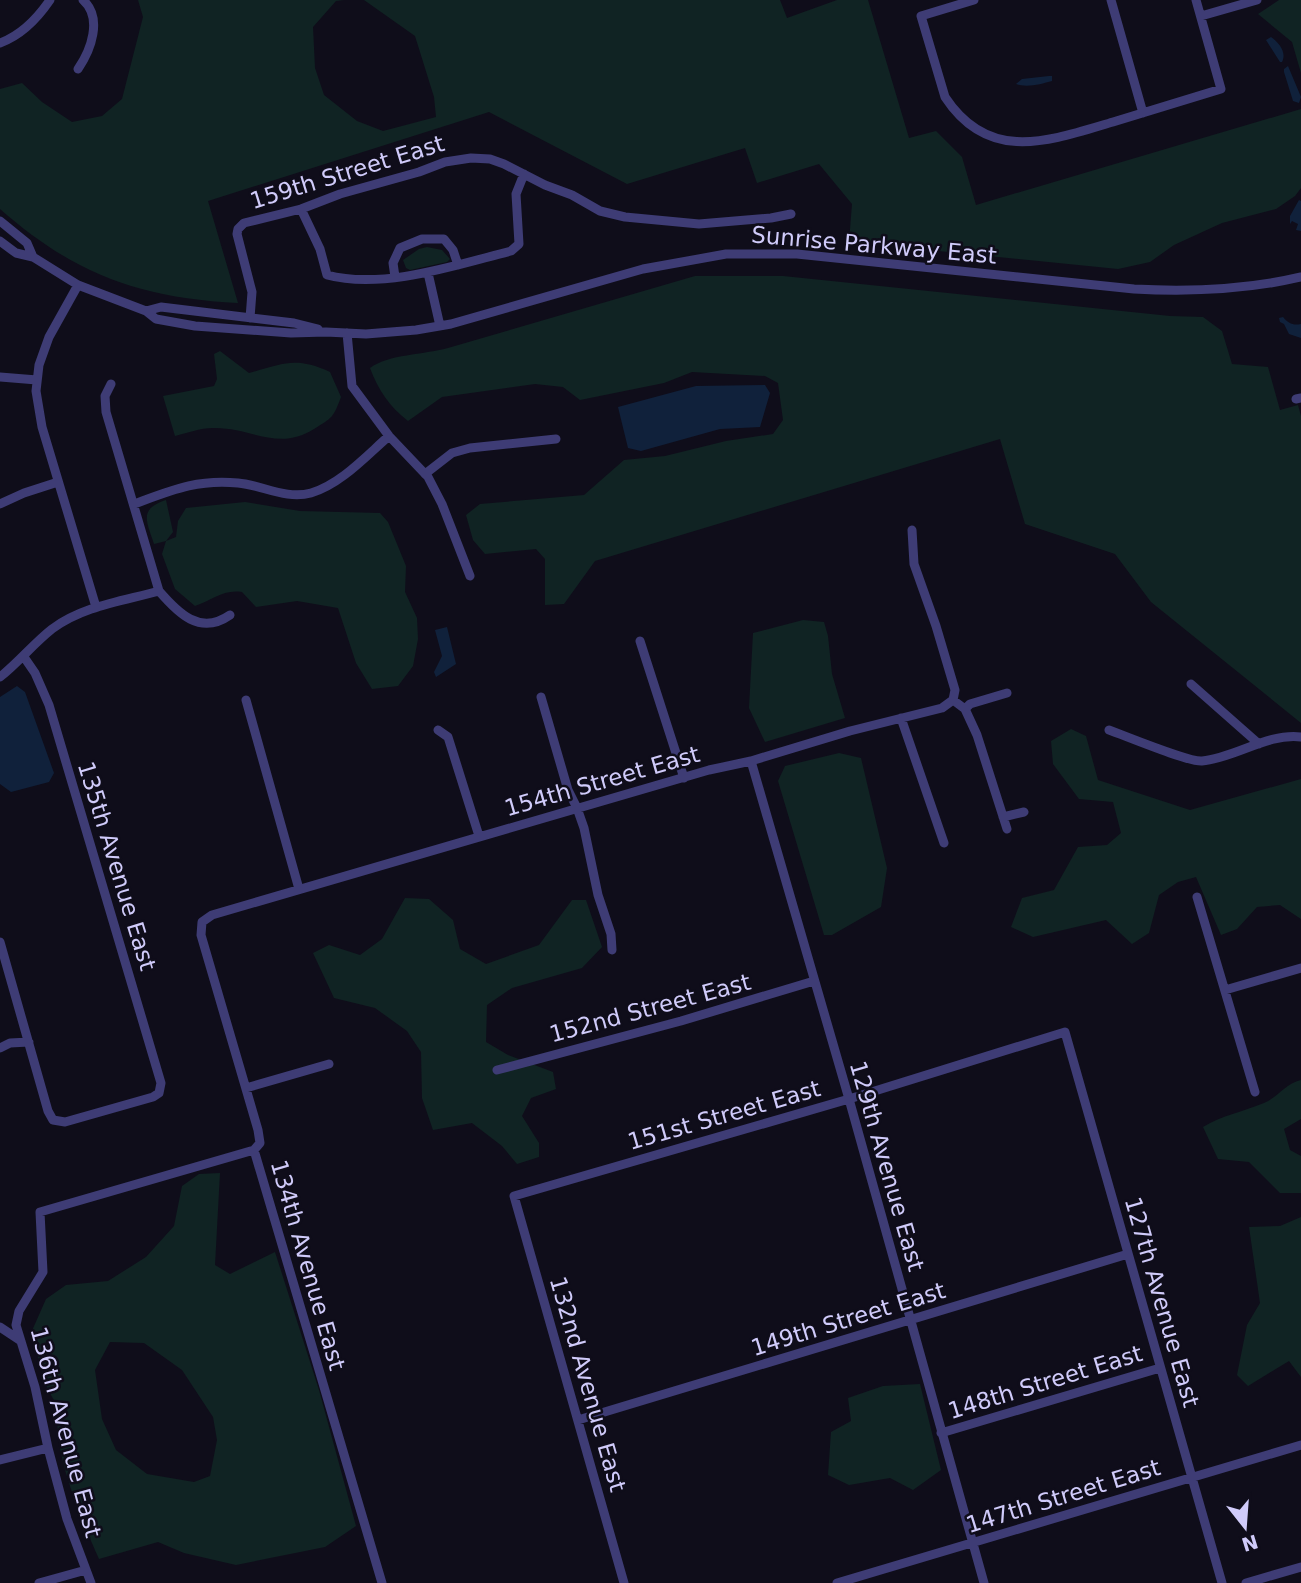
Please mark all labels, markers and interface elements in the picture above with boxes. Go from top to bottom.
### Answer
street label: 159th Street East [247,130,447,214]
street label: Sunrise Parkway East [750,221,998,269]
street label: 154th Street East [502,741,702,821]
street label: 135th Avenue East [73,758,161,974]
street label: 152nd Street East [547,969,753,1047]
street label: 129th Avenue East [845,1058,929,1274]
street label: 151st Street East [625,1075,823,1155]
street label: 134th Avenue East [266,1157,350,1373]
street label: 127th Avenue East [1120,1194,1204,1410]
street label: 132nd Avenue East [545,1273,631,1495]
street label: 149th Street East [748,1277,948,1361]
street label: 136th Avenue East [25,1324,107,1540]
street label: 148th Street East [945,1340,1145,1424]
street label: 147th Street East [963,1454,1163,1538]
north arrow [1210,1492,1280,1562]
text: N [1239,1530,1261,1556]

